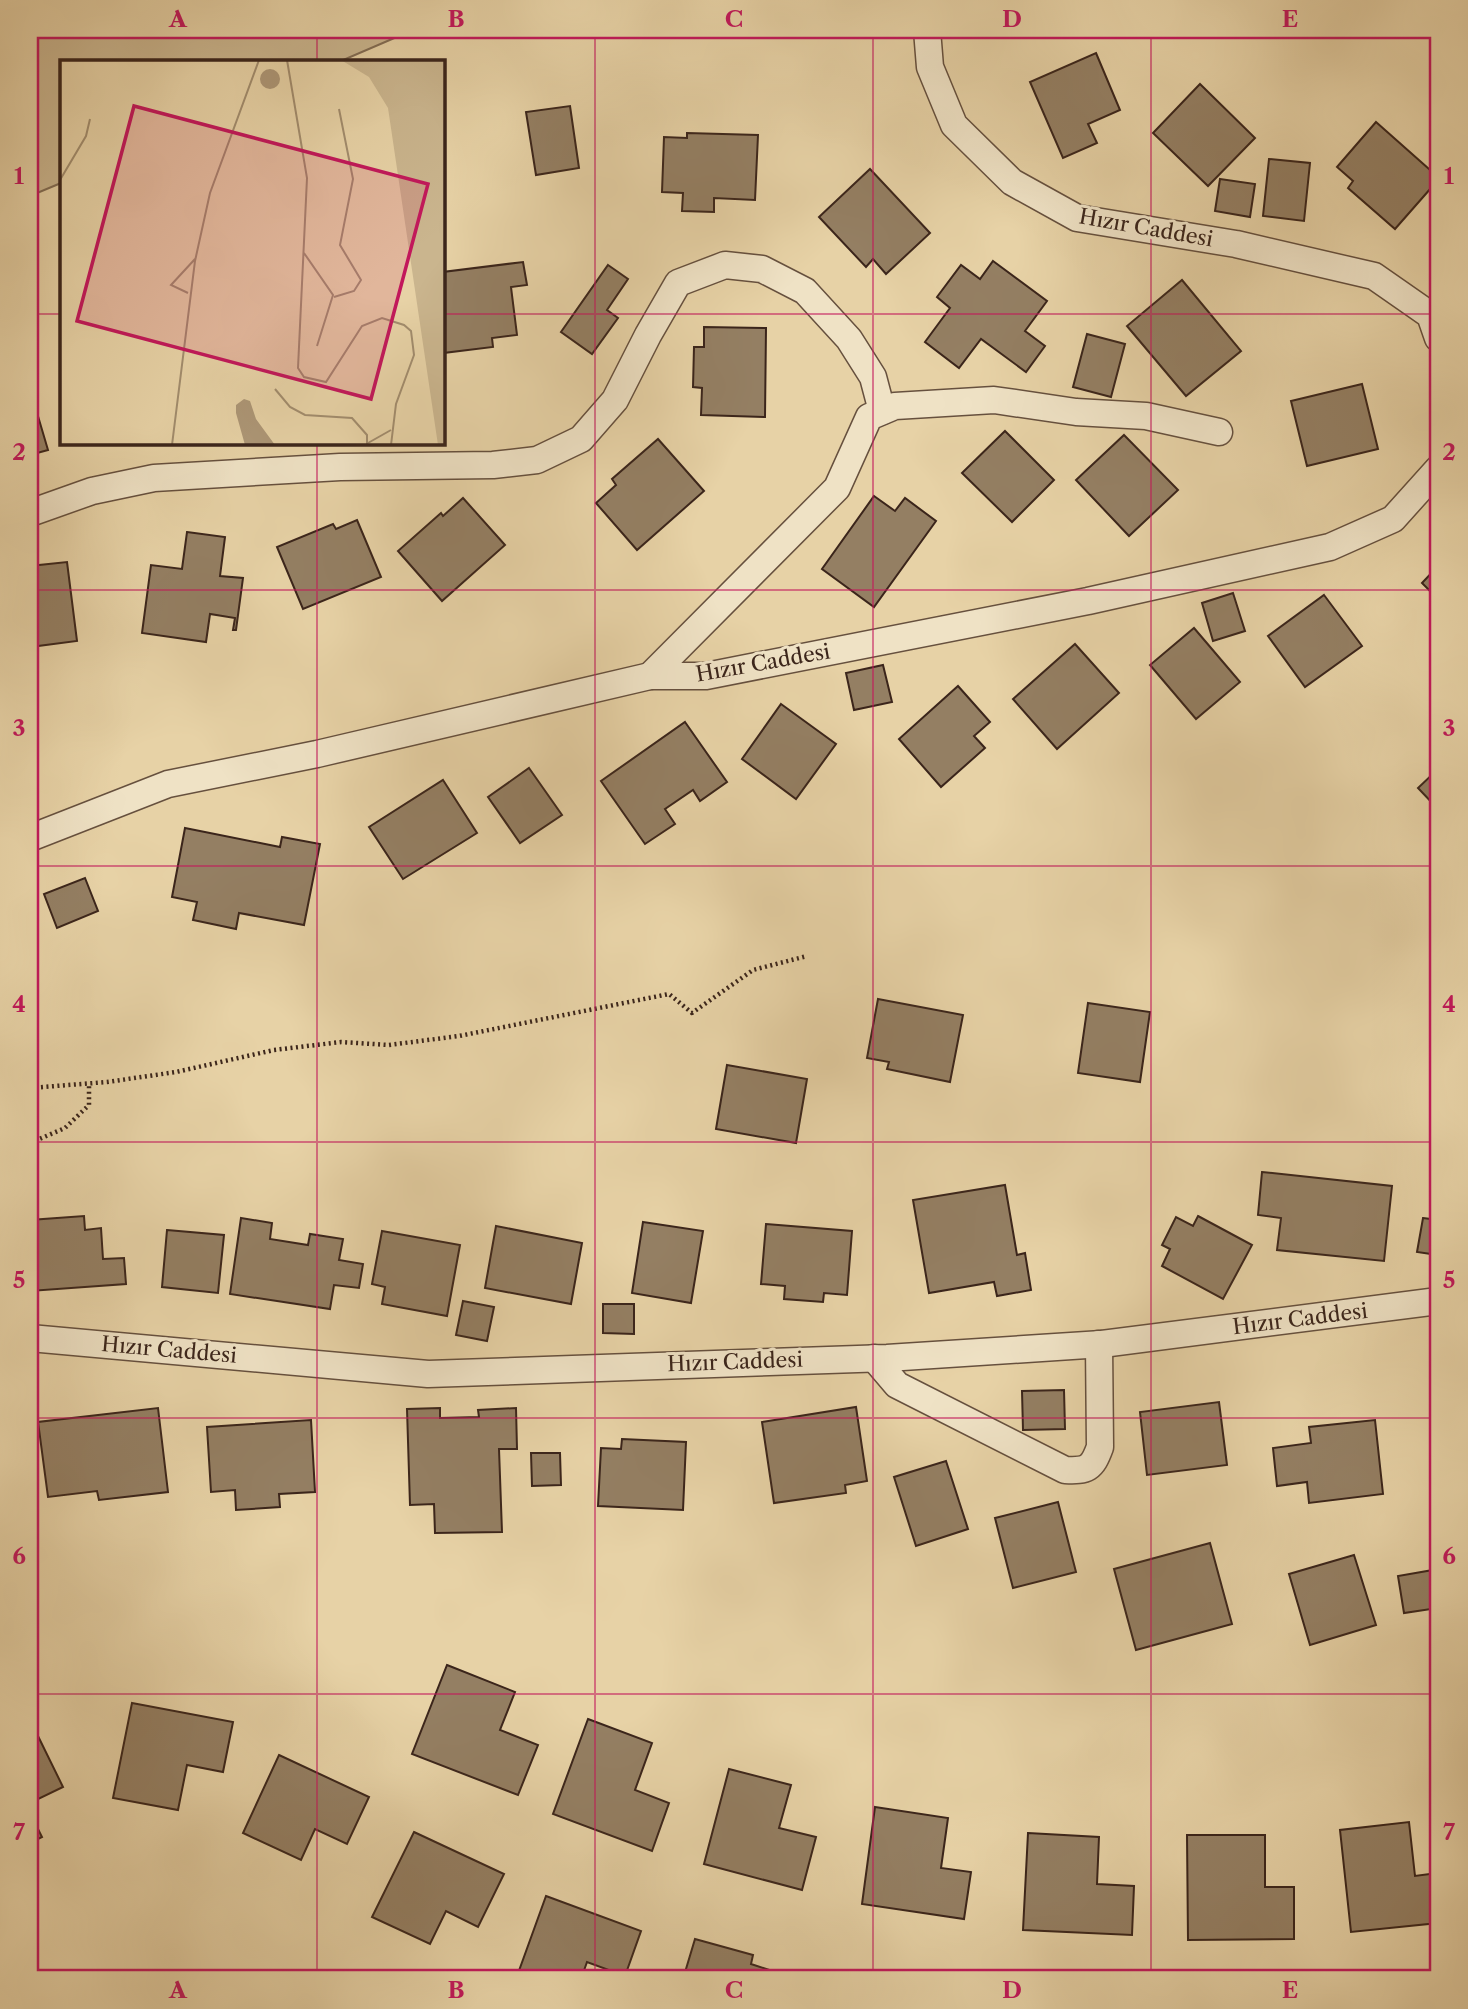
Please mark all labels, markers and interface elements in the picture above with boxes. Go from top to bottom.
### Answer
text: A [168,5,188,33]
text: B [447,5,465,33]
text: C [725,5,743,33]
text: D [1002,5,1022,33]
text: E [1282,5,1298,33]
inset map [60,60,444,444]
text: 1 [14,162,25,190]
text: 1 [1444,162,1455,190]
street label: Hızır Caddesi [1077,203,1215,252]
text: 2 [12,438,26,466]
text: 2 [1442,438,1456,466]
street label: Hızır Caddesi [694,638,832,687]
text: 3 [13,714,26,742]
text: 3 [1443,714,1456,742]
text: 4 [12,990,26,1018]
text: 4 [1442,990,1456,1018]
text: 5 [13,1266,25,1294]
text: 5 [1443,1266,1455,1294]
street label: Hızır Caddesi [1231,1298,1369,1339]
street label: Hızır Caddesi [100,1331,238,1368]
street label: Hızır Caddesi [667,1347,803,1376]
text: 6 [12,1542,26,1570]
text: 6 [1442,1542,1456,1570]
text: 7 [13,1818,25,1846]
text: 7 [1443,1818,1455,1846]
text: A [168,1976,188,2004]
text: B [447,1976,465,2004]
text: C [725,1976,743,2004]
text: D [1002,1976,1022,2004]
text: E [1282,1976,1298,2004]

